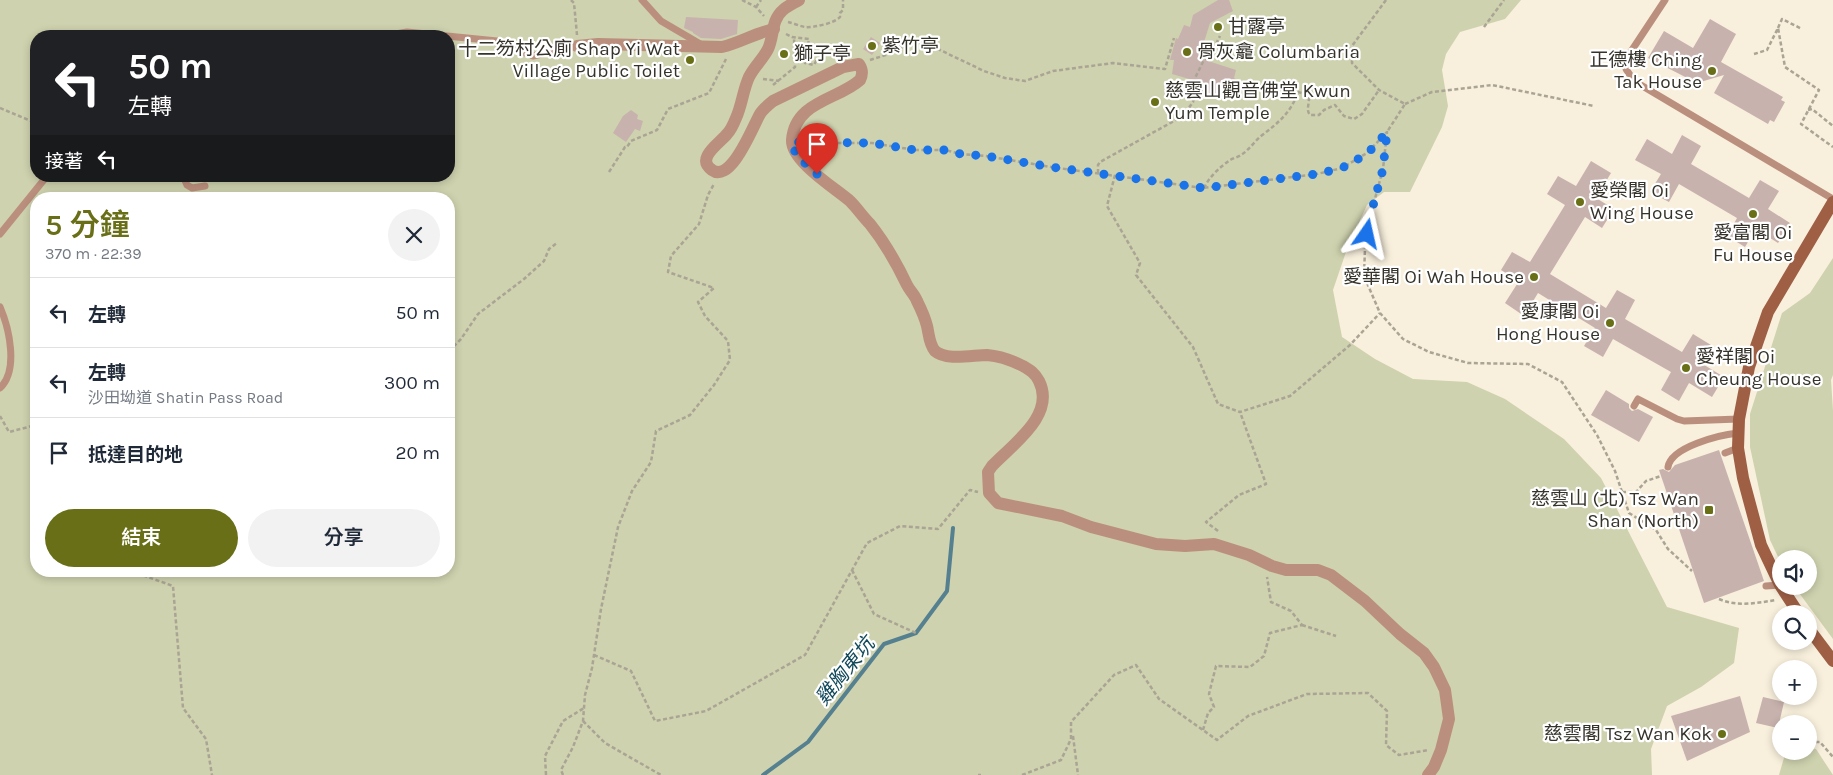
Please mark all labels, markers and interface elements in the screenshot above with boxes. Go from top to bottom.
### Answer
place label: 甘露亭 [1228,16,1285,38]
marker: 甘露亭 [1212,21,1224,33]
place label: 紫竹亭 [882,35,939,57]
place label: 十二笏村公廁 Shap Yi Wat Village Public Toilet [458,38,680,82]
marker: 紫竹亭 [866,40,878,52]
place label: 骨灰龕 Columbaria [1197,41,1360,63]
place label: 獅子亭 [794,43,851,65]
text: 50 m [128,46,213,87]
marker: 骨灰龕 Columbaria [1181,46,1193,58]
marker: 獅子亭 [778,48,790,60]
place label: 正德樓 Ching Tak House [1590,49,1702,93]
icon: left [45,50,110,115]
marker: 十二笏村公廁 Shap Yi Wat Village Public Toilet [684,54,696,66]
marker: 正德樓 Ching Tak House [1706,65,1718,77]
place label: 慈雲山觀音佛堂 Kwun Yum Temple [1165,80,1351,124]
text: 左轉 [128,94,172,120]
marker: 慈雲山觀音佛堂 Kwun Yum Temple [1149,96,1161,108]
pin [796,123,838,174]
icon: arrive [803,130,831,158]
icon: left [93,145,121,173]
text: 接著 [45,151,83,173]
place label: 愛榮閣 Oi Wing House [1590,180,1694,224]
marker: 愛榮閣 Oi Wing House [1574,196,1586,208]
text: 5 分鐘 [45,207,130,243]
position arrow [1340,207,1392,259]
marker: 愛富閣 Oi Fu House [1747,208,1759,220]
button: close [388,209,440,261]
place label: 愛富閣 Oi Fu House [1713,222,1793,266]
text: 370 m · 22:39 [45,244,142,263]
place label: 愛華閣 Oi Wah House [1343,266,1524,288]
marker: 愛華閣 Oi Wah House [1528,271,1540,283]
icon: left [45,299,73,327]
place label: 愛康閣 Oi Hong House [1496,301,1600,345]
text: 50 m [396,302,440,324]
text: 左轉 [88,304,126,326]
marker: 愛康閣 Oi Hong House [1604,317,1616,329]
place label: 愛祥閣 Oi Cheung House [1696,346,1821,390]
text: 左轉 [88,362,126,384]
marker: 愛祥閣 Oi Cheung House [1680,362,1692,374]
icon: left [45,369,73,397]
text: 300 m [384,372,440,394]
text: 沙田坳道 Shatin Pass Road [88,388,283,407]
icon: arrive [45,439,73,467]
text: 20 m [395,442,440,464]
text: 抵達目的地 [88,444,183,466]
place label: 慈雲山 (北) Tsz Wan Shan (North) [1531,488,1699,532]
marker: 慈雲山 (北) Tsz Wan Shan (North) [1703,504,1715,516]
button: 結束 [45,509,238,567]
button: 分享 [248,509,440,567]
map controls [1772,550,1817,760]
button: sound [1772,550,1817,595]
button: search [1772,605,1817,650]
water label: 雞胸東坑 [811,630,881,709]
button: + [1772,660,1817,705]
button: − [1772,715,1817,760]
place label: 慈雲閣 Tsz Wan Kok [1544,723,1712,745]
marker: 慈雲閣 Tsz Wan Kok [1716,728,1728,740]

